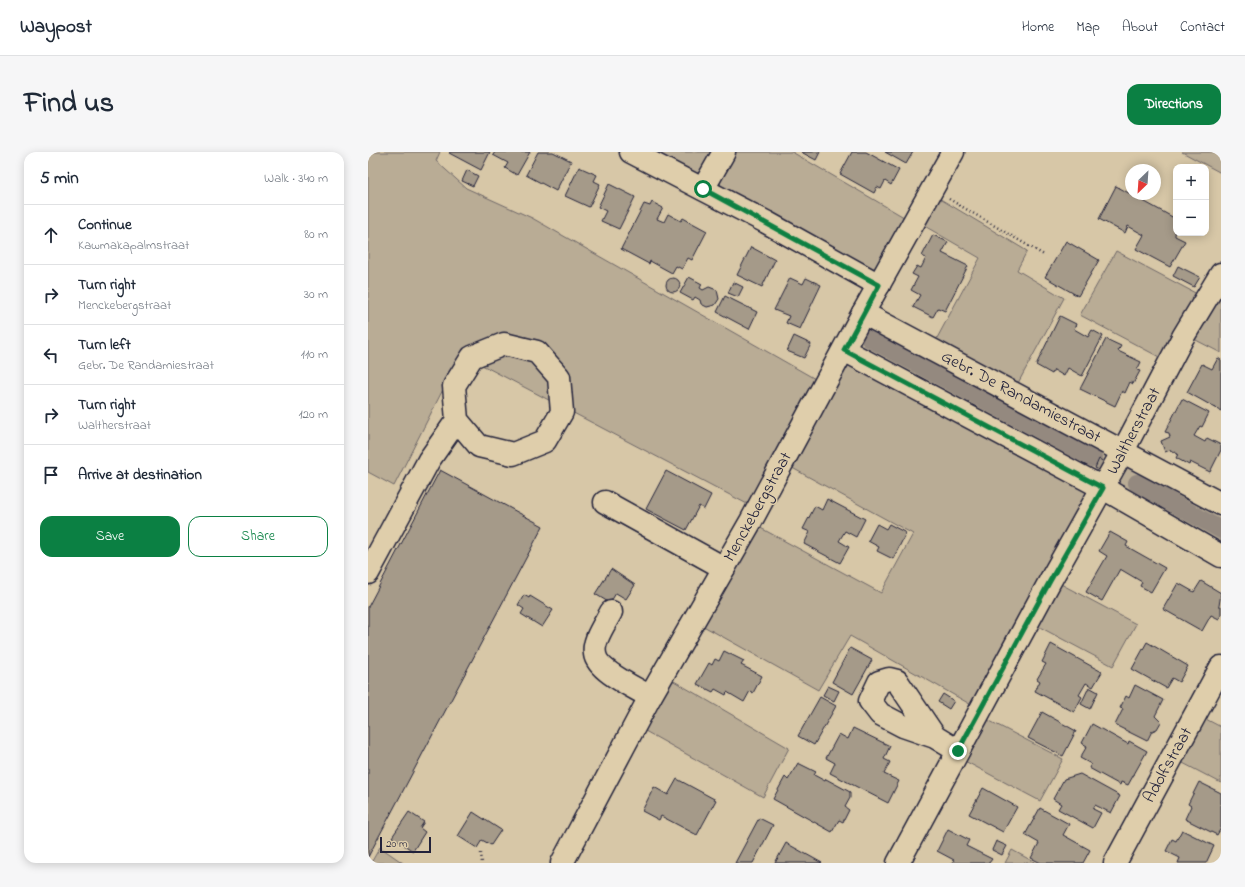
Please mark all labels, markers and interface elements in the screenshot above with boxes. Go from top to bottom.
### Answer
text: Waypost [20,14,92,41]
text: Home [1022,17,1054,38]
text: Map [1076,17,1100,38]
text: About [1122,17,1158,38]
text: Contact [1180,17,1225,38]
text: Find us [24,84,114,125]
button: Directions [1127,84,1221,125]
north arrow [1125,164,1161,200]
map controls [1173,164,1209,236]
button: + [1173,164,1209,200]
text: 5 min [40,166,79,191]
text: Walk · 340 m [264,169,328,188]
route start [694,180,712,198]
button: − [1173,200,1209,236]
text: Continue [78,214,132,236]
icon: ahead [40,224,62,246]
text: 80 m [304,225,328,244]
text: Kawmakapalmstraat [78,236,189,255]
text: Turn right [78,274,136,296]
icon: right [40,284,62,306]
text: 30 m [304,285,328,304]
text: Menckebergstraat [78,296,171,315]
text: Turn left [78,334,131,356]
icon: left [40,344,62,366]
street label: Gebr. De Randamiestraat [937,344,1106,450]
text: 110 m [301,345,328,364]
text: Gebr. De Randamiestraat [78,356,214,375]
street label: Waltherstraat [1101,383,1168,479]
text: Turn right [78,394,136,416]
icon: right [40,404,62,426]
text: 120 m [298,405,328,424]
text: Waltherstraat [78,416,151,435]
street label: Menckebergstraat [717,447,800,567]
icon: arrive [40,464,62,486]
text: Arrive at destination [78,464,202,486]
button: Save [40,516,180,557]
button: Share [188,516,328,557]
street label: Adolfstraat [1137,722,1199,807]
route end [949,742,967,760]
scale bar [380,835,431,854]
text: 20 m [386,836,408,852]

